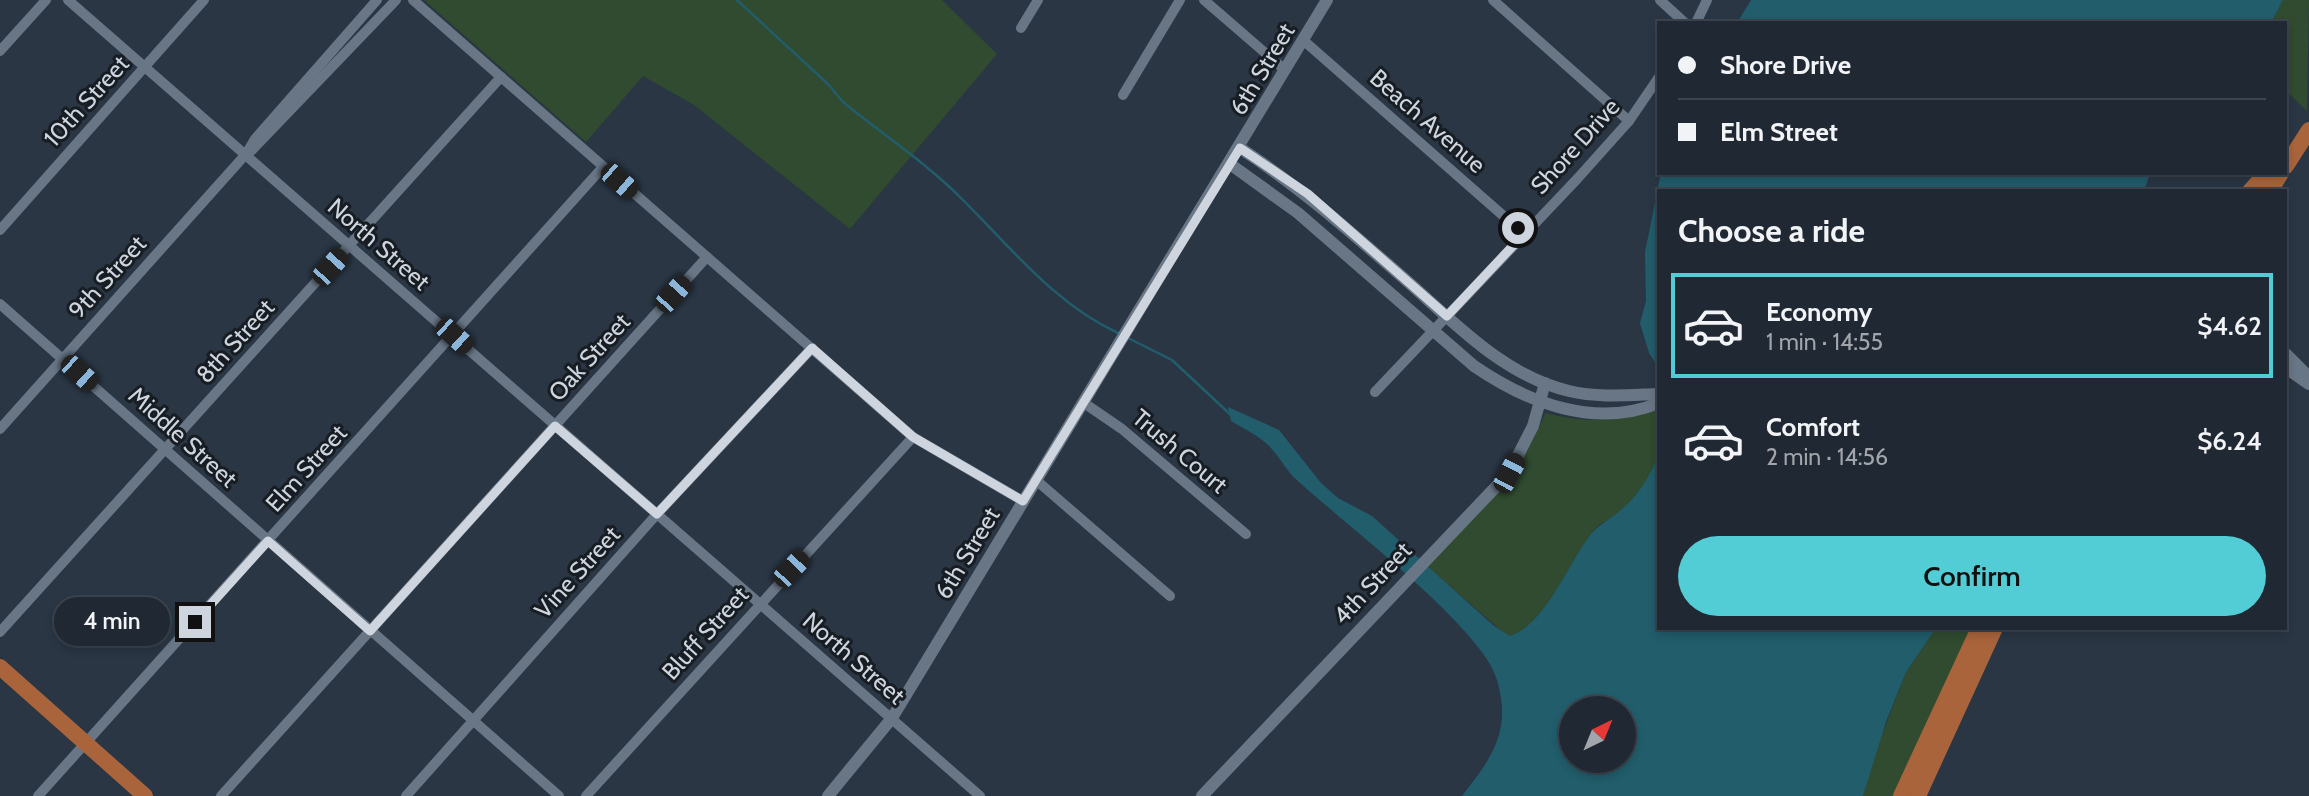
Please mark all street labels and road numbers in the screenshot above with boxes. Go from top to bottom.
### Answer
street label: 6th Street [1223,18,1301,120]
street label: 10th Street [37,49,135,153]
street label: Beach Avenue [1364,63,1492,179]
street label: Shore Drive [1524,92,1626,200]
street label: North Street [322,192,436,296]
street label: 9th Street [62,229,152,325]
street label: 8th Street [190,293,280,389]
street label: Oak Street [542,307,636,407]
street label: Middle Street [123,381,243,493]
street label: Trush Court [1127,403,1233,499]
street label: Elm Street [259,419,353,517]
street label: 6th Street [928,502,1006,604]
street label: Vine Street [528,520,626,624]
street label: 4th Street [1327,536,1417,630]
street label: Bluff Street [656,580,754,686]
street label: North Street [797,606,911,710]

